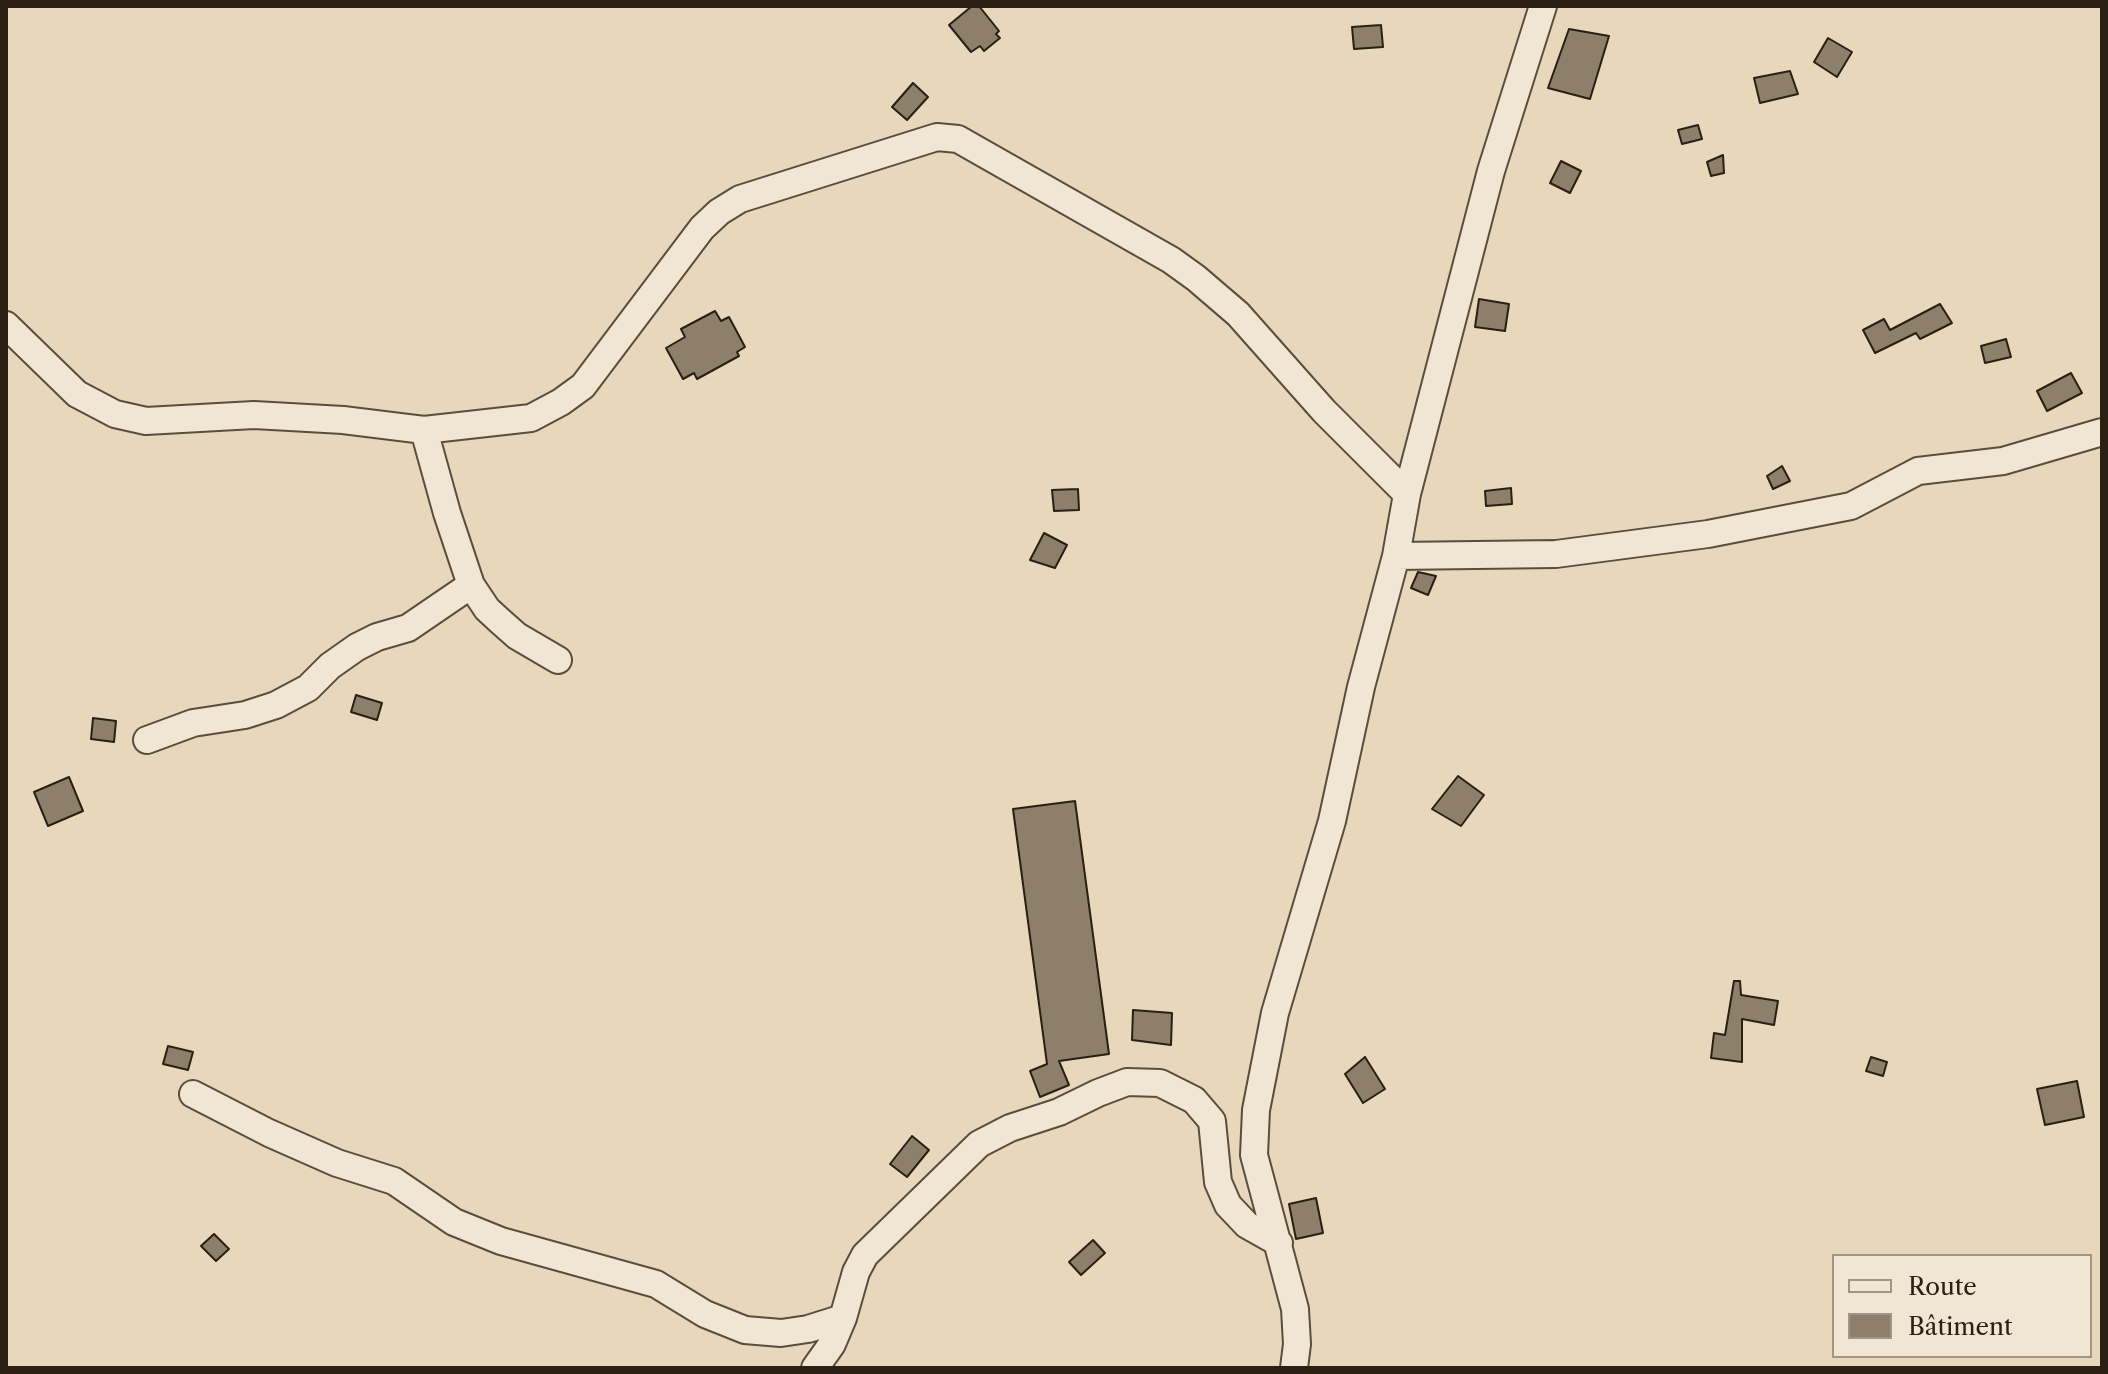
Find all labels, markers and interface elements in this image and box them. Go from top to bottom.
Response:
legend [1832,1254,2092,1358]
text: Route [1908,1272,1977,1301]
text: Bâtiment [1908,1312,2013,1341]

